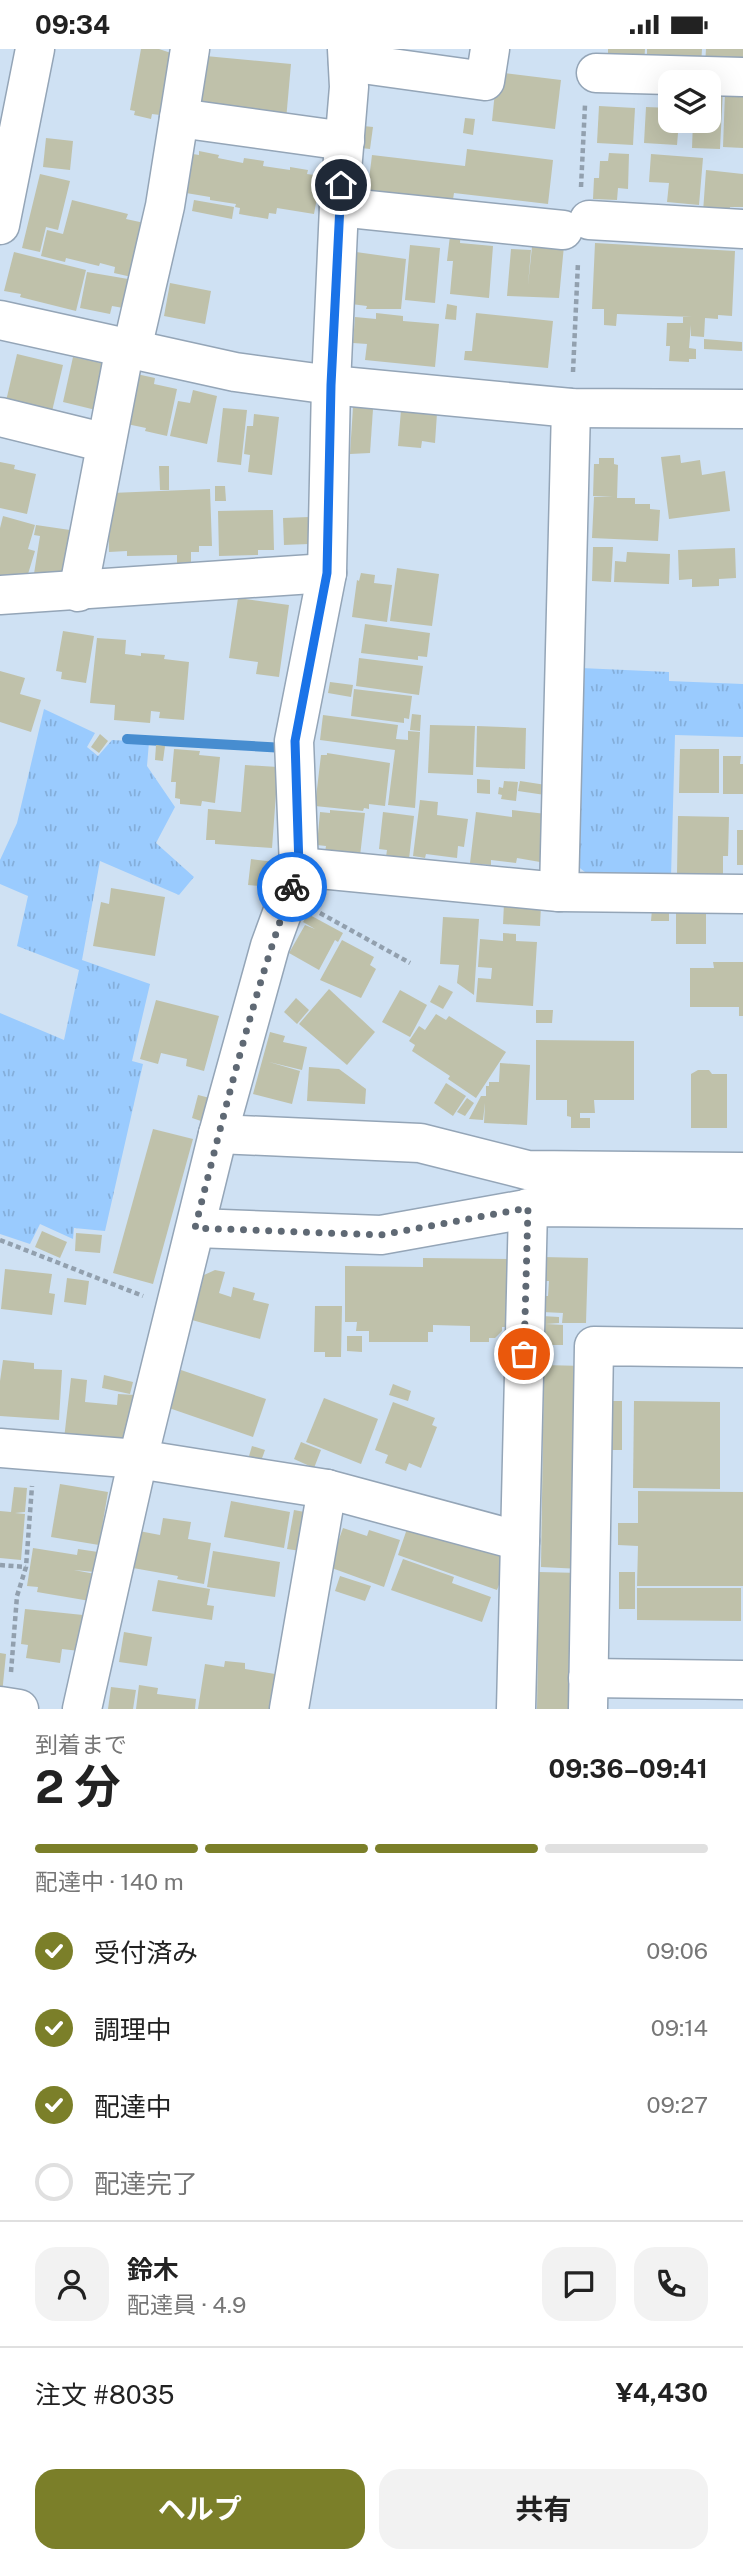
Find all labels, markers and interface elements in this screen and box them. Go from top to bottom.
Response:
text: 09:34 [35,9,110,40]
map controls [658,70,721,133]
button: layers [658,70,721,133]
pin [311,155,371,215]
icon: home [322,166,360,204]
courier [257,852,327,922]
icon: bike [273,868,311,906]
pin [494,1324,554,1384]
icon: bag [505,1335,543,1373]
text: 到着まで [35,1731,127,1758]
text: 09:36–09:41 [548,1753,708,1784]
text: 2 分 [35,1759,121,1813]
text: 配達中 · 140 m [35,1868,184,1895]
icon: check [35,1932,73,1970]
text: 受付済み [94,1937,198,1968]
text: 09:06 [646,1937,708,1964]
icon: check [35,2009,73,2047]
text: 調理中 [94,2014,172,2045]
text: 09:14 [651,2014,708,2041]
icon: check [35,2086,73,2124]
text: 配達中 [94,2091,172,2122]
text: 09:27 [647,2091,708,2118]
text: 配達完了 [94,2168,198,2199]
button: person [35,2247,109,2321]
button: chat [542,2247,616,2321]
button: phone [634,2247,708,2321]
text: 鈴木 [127,2254,179,2285]
text: 配達員 · 4.9 [127,2291,246,2318]
text: ¥4,430 [616,2377,708,2408]
text: 注文 #8035 [35,2379,174,2410]
button: ヘルプ [35,2469,365,2549]
button: 共有 [379,2469,708,2549]

